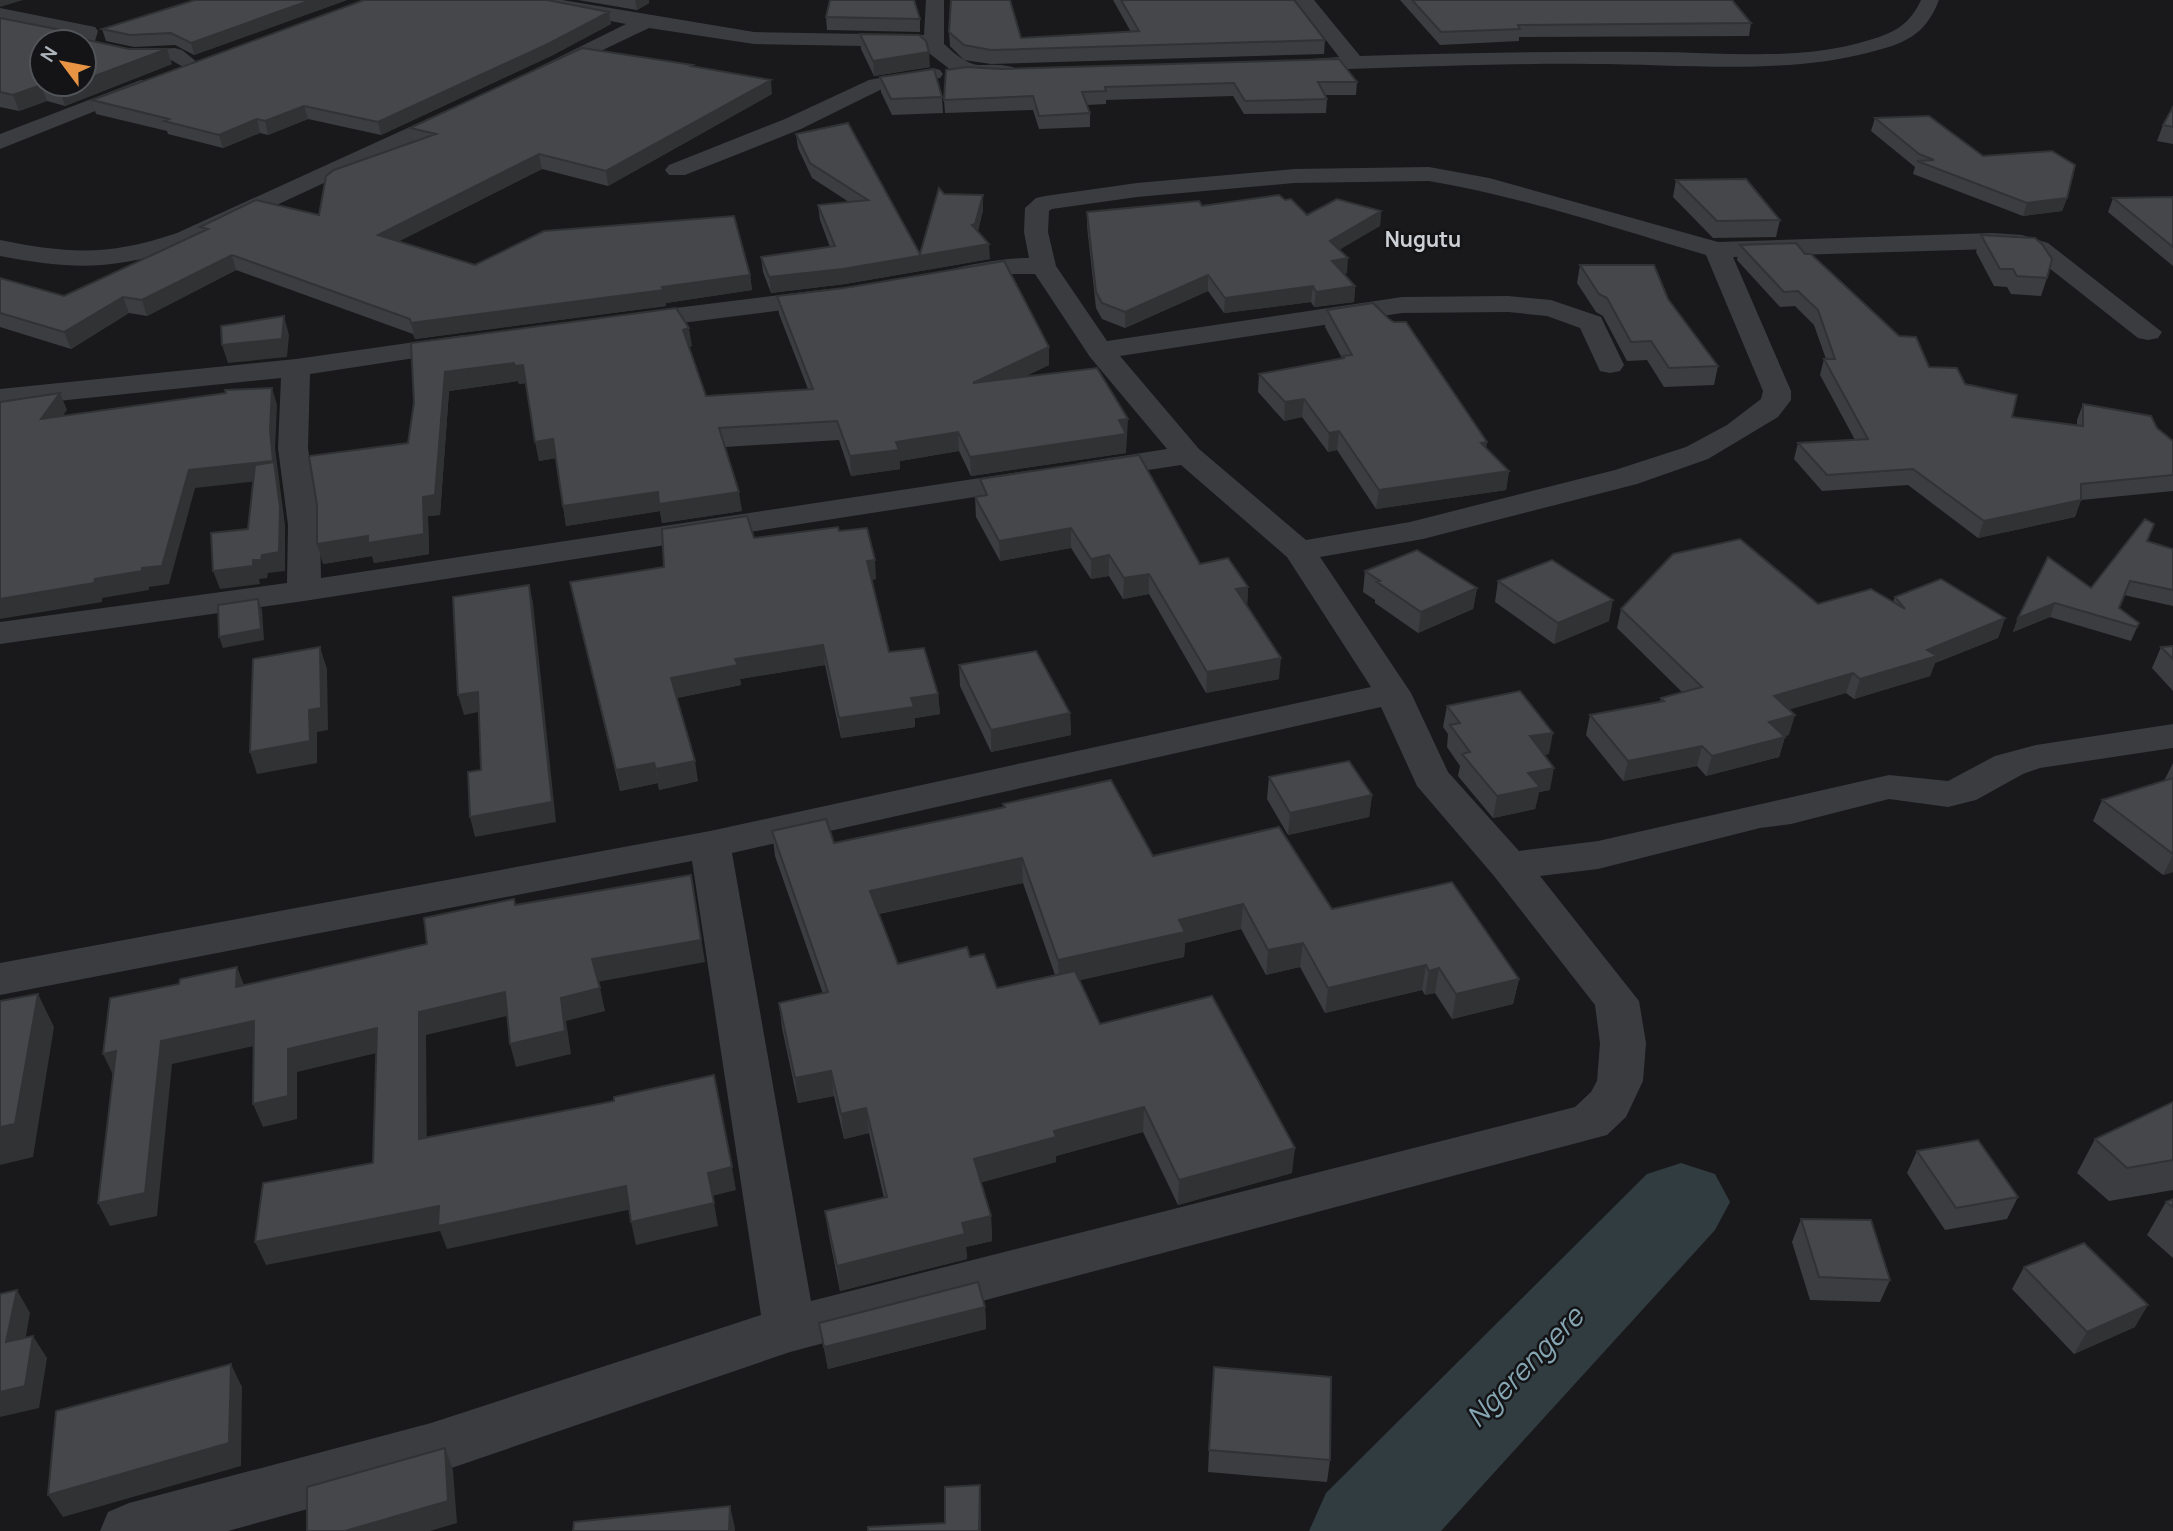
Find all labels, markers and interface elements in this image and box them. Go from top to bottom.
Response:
north arrow [28,28,98,98]
text: N [34,41,63,67]
district label: Nugutu [1385,225,1461,253]
water label: Ngerengere [1457,1296,1592,1434]

